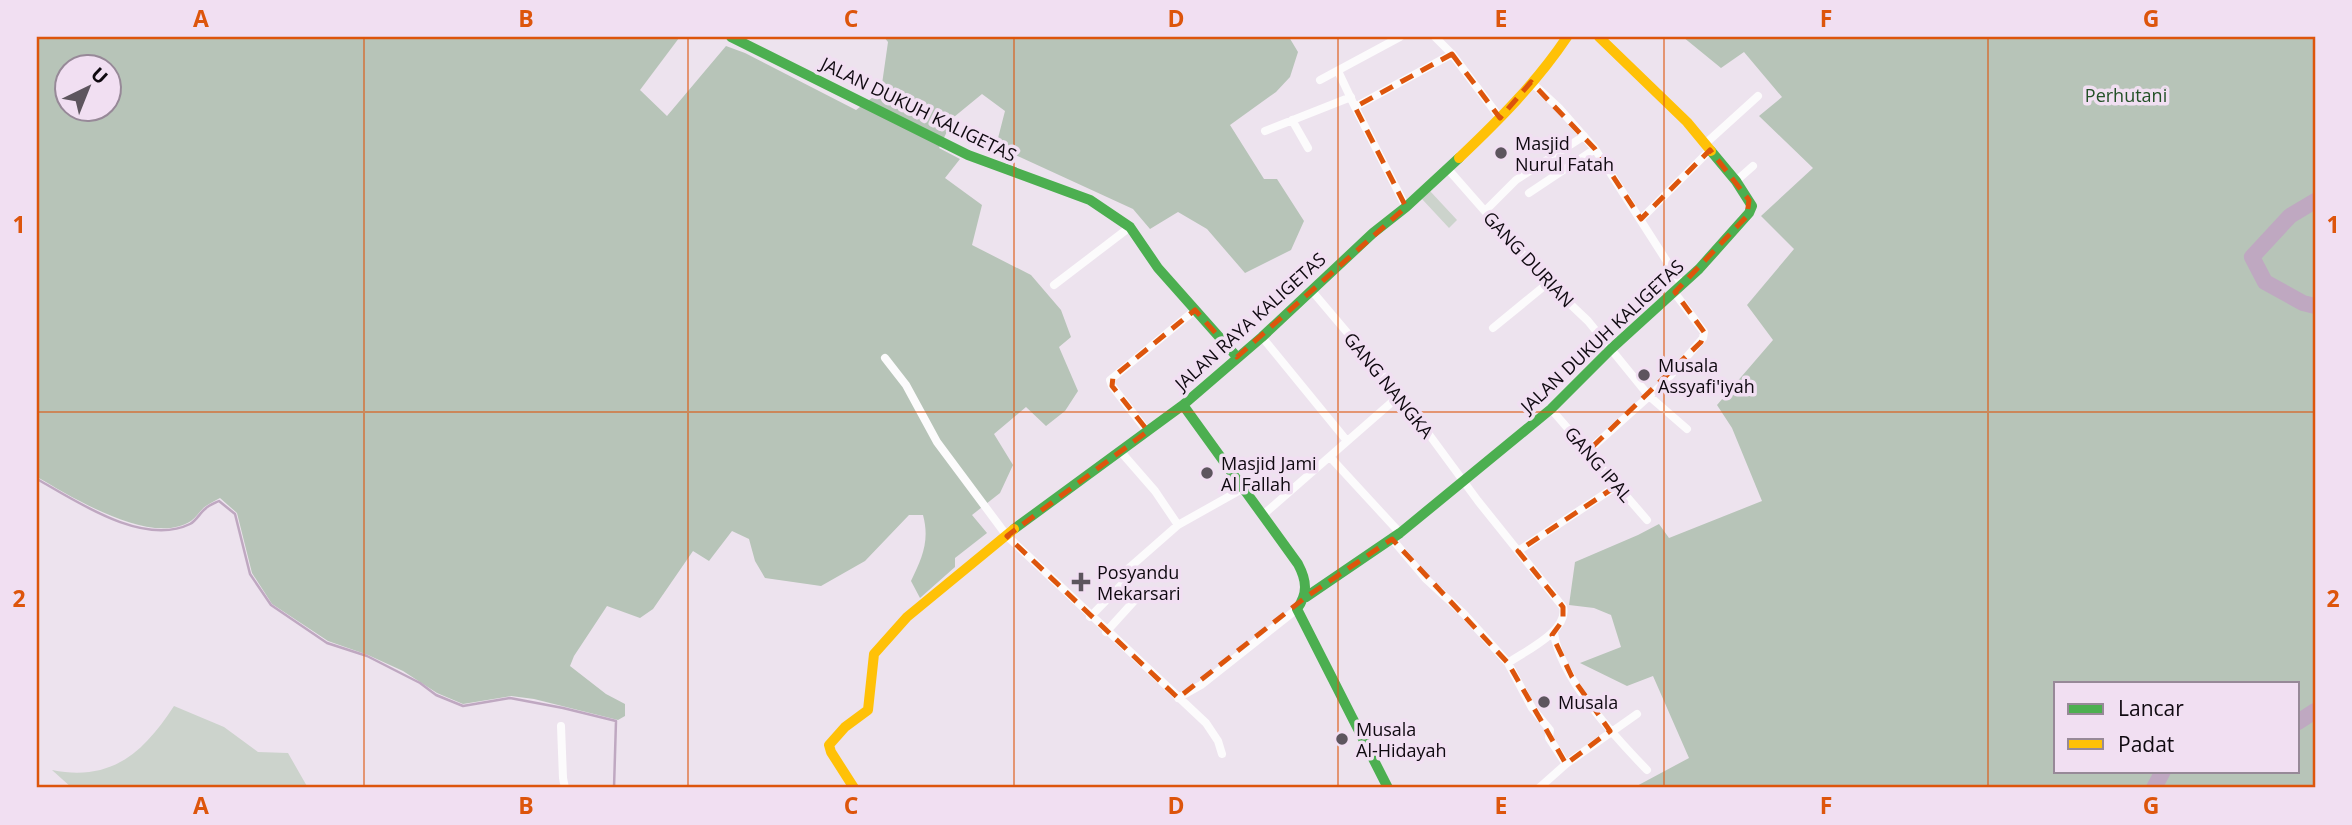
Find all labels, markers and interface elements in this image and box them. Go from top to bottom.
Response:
text: A [193,2,209,34]
text: B [518,2,534,34]
text: C [844,2,858,34]
text: D [1167,2,1185,34]
text: E [1495,2,1507,34]
text: F [1820,2,1832,34]
text: G [2143,2,2159,34]
street label: JALAN DUKUH KALIGETAS [816,50,1021,167]
north arrow [52,52,122,122]
text: U [85,61,114,90]
park label: Perhutani [2085,83,2167,107]
place label: Masjid Nurul Fatah [1515,131,1614,176]
marker: Masjid Nurul Fatah [1493,145,1509,161]
street label: GANG DURIAN [1478,206,1580,312]
text: 1 [12,208,26,240]
text: 1 [2326,208,2340,240]
street label: JALAN RAYA KALIGETAS [1168,247,1331,396]
street label: JALAN DUKUH KALIGETAS [1514,254,1689,419]
street label: GANG NANGKA [1339,327,1440,443]
place label: Musala Assyafi'iyah [1658,353,1755,398]
marker: Musala Assyafi'iyah [1636,367,1652,383]
street label: GANG IPAL [1560,421,1638,507]
place label: Masjid Jami Al Fallah [1221,451,1317,496]
marker: Masjid Jami Al Fallah [1199,465,1215,481]
place label: Posyandu Mekarsari [1097,560,1181,605]
marker: Posyandu Mekarsari [1071,572,1091,592]
text: 2 [12,582,26,614]
text: 2 [2326,582,2340,614]
legend [2054,682,2300,772]
place label: Musala [1558,690,1618,714]
marker: Musala [1536,694,1552,710]
text: Lancar [2118,694,2184,722]
place label: Musala Al-Hidayah [1356,717,1447,762]
text: Padat [2118,730,2174,758]
marker: Musala Al-Hidayah [1334,731,1350,747]
text: A [193,789,209,821]
text: B [518,789,534,821]
text: C [844,789,858,821]
text: D [1167,789,1185,821]
text: E [1495,789,1507,821]
text: F [1820,789,1832,821]
text: G [2143,789,2159,821]

